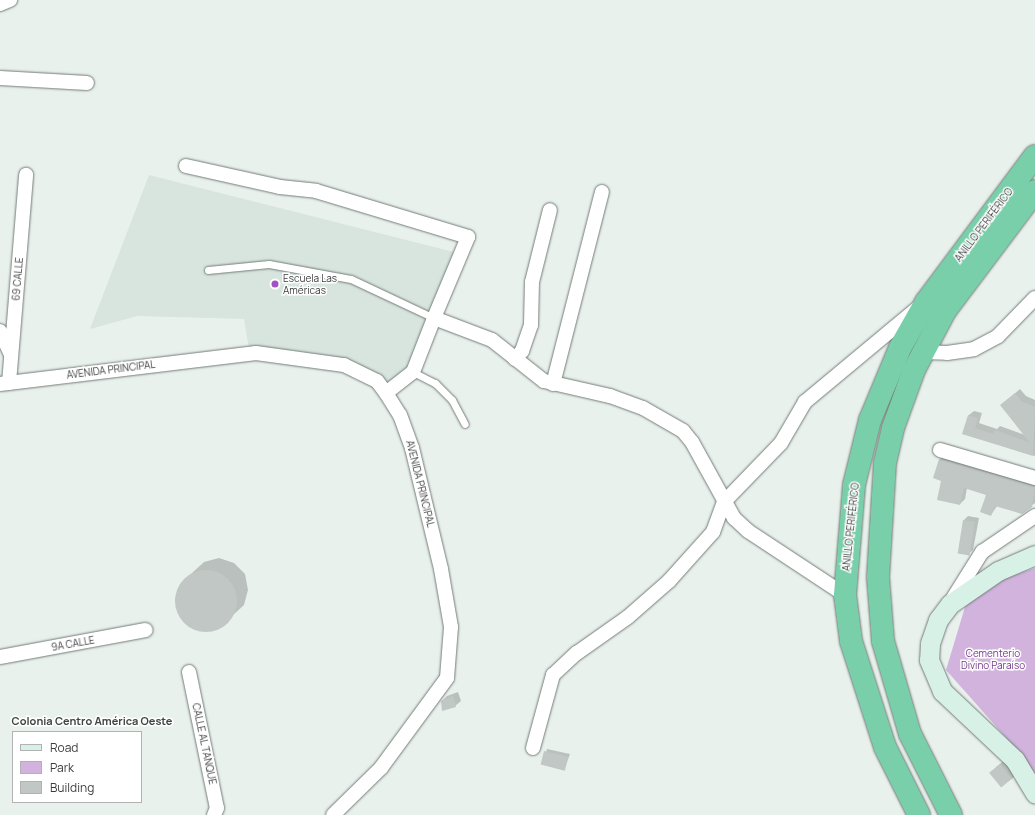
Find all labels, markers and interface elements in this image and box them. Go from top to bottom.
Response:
street label: ANILLO PERIFÉRICO [952,186,1016,264]
street label: 69 CALLE [10,257,26,301]
place label: Escuela Las Américas [283,272,337,296]
marker: Escuela Las Américas [270,279,280,289]
street label: AVENIDA PRINCIPAL [66,359,156,381]
street label: AVENIDA PRINCIPAL [403,439,437,529]
street label: ANILLO PERIFÉRICO [840,482,862,572]
street label: 9A CALLE [50,634,96,654]
park label: Cementerio Divino Paraíso [961,647,1025,670]
street label: CALLE AL TANQUE [189,702,219,786]
district label: Colonia Centro América Oeste [12,714,172,728]
legend [12,731,142,803]
text: Road [50,739,78,756]
text: Park [50,759,74,776]
text: Building [50,779,94,796]

